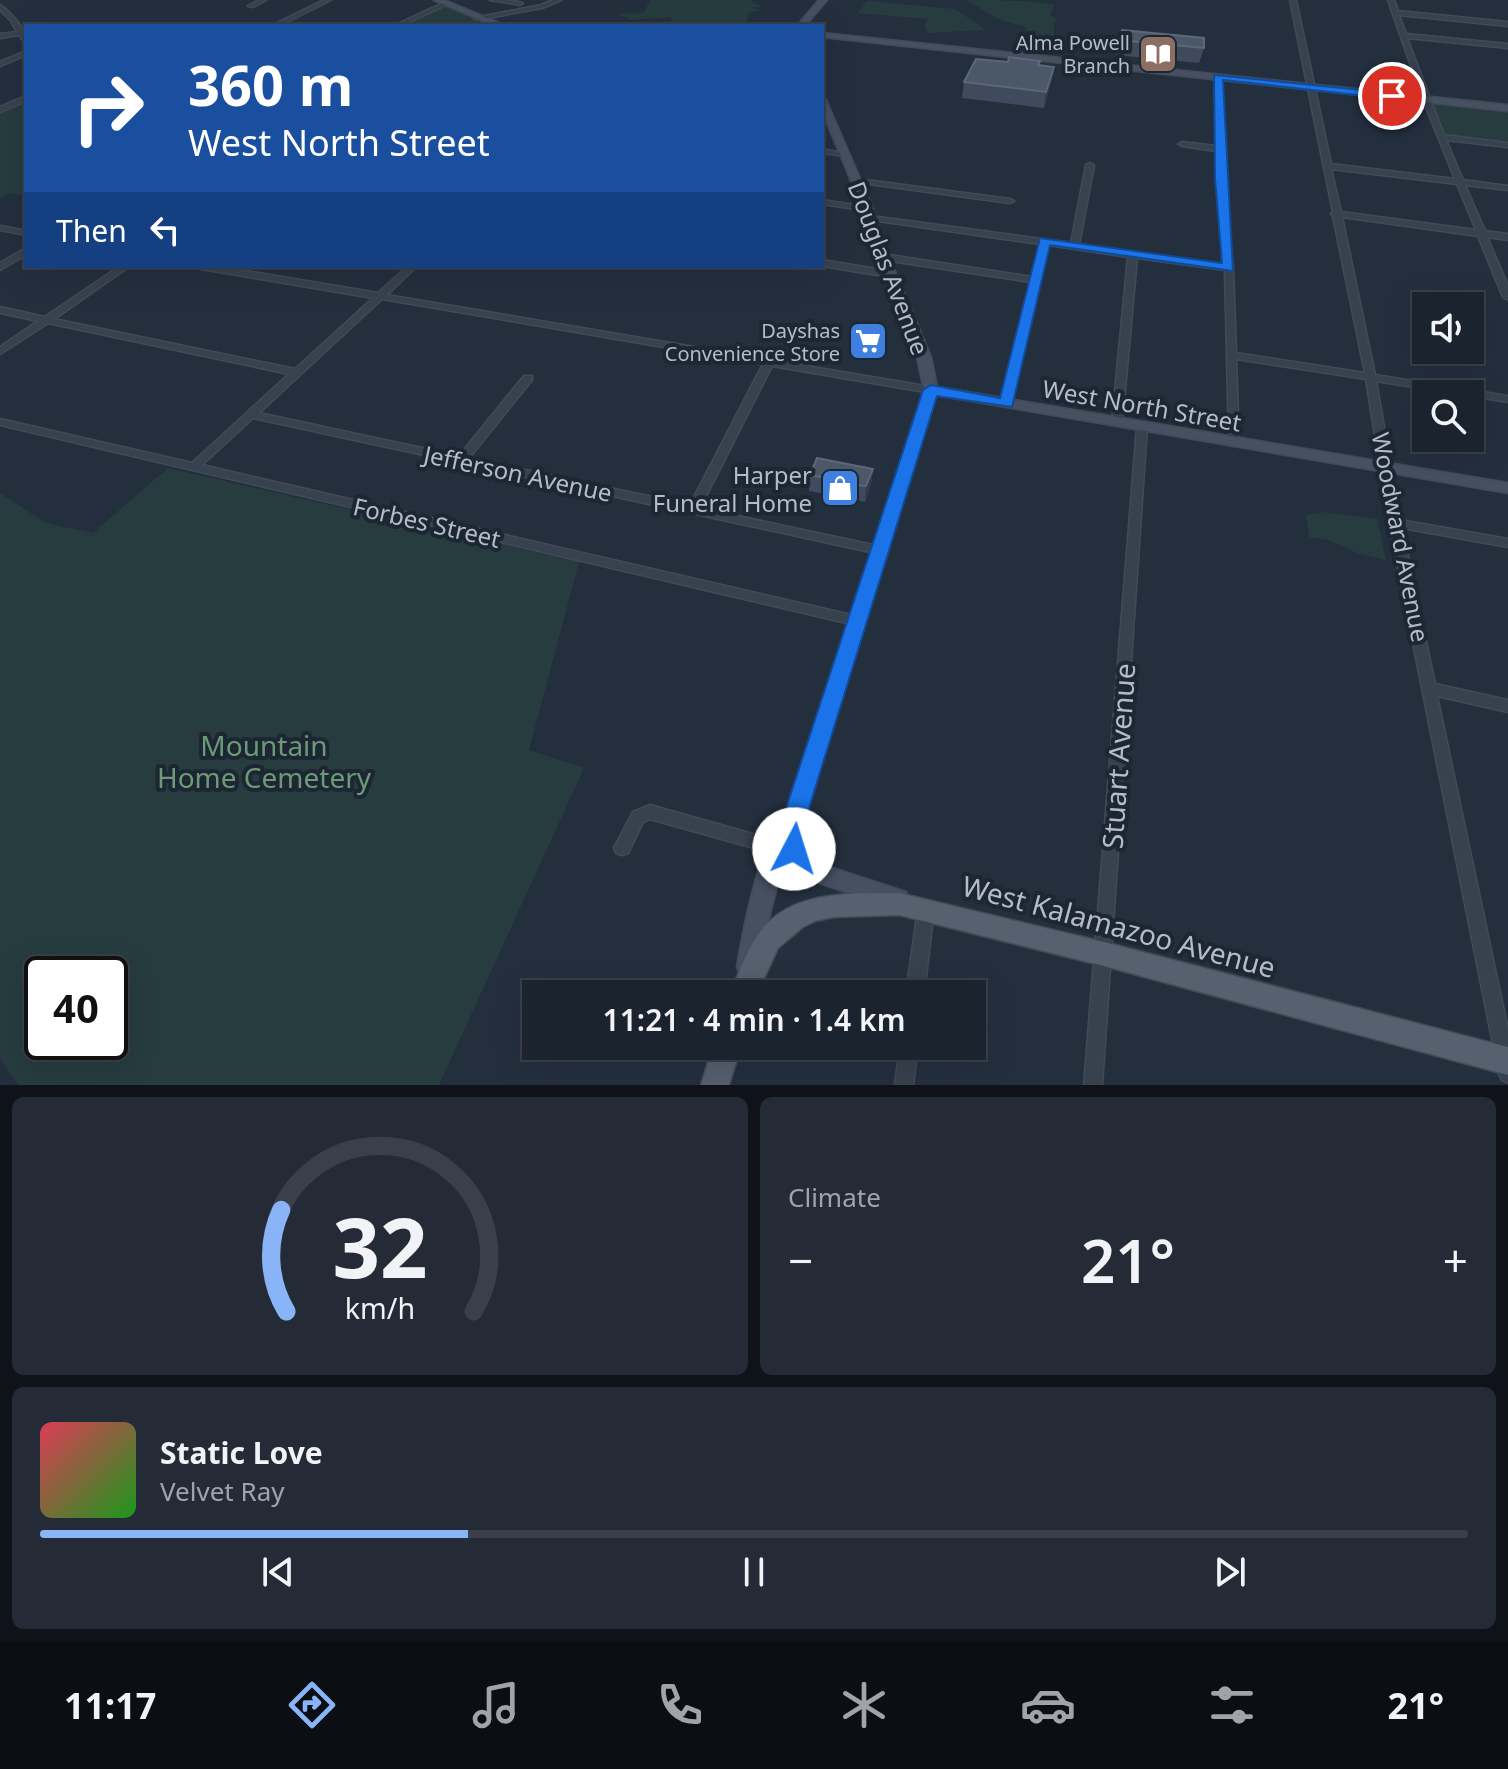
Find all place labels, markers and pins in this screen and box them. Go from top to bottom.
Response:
place label: Alma Powell Branch [1016,29,1130,79]
library icon: Alma Powell Branch [1137,33,1179,75]
pin [1358,62,1426,130]
place label: Dayshas Convenience Store [665,317,840,367]
supermarket icon: Dayshas Convenience Store [847,320,889,362]
place label: Harper Funeral Home [653,458,812,519]
shop icon: Harper Funeral Home [819,467,861,509]

